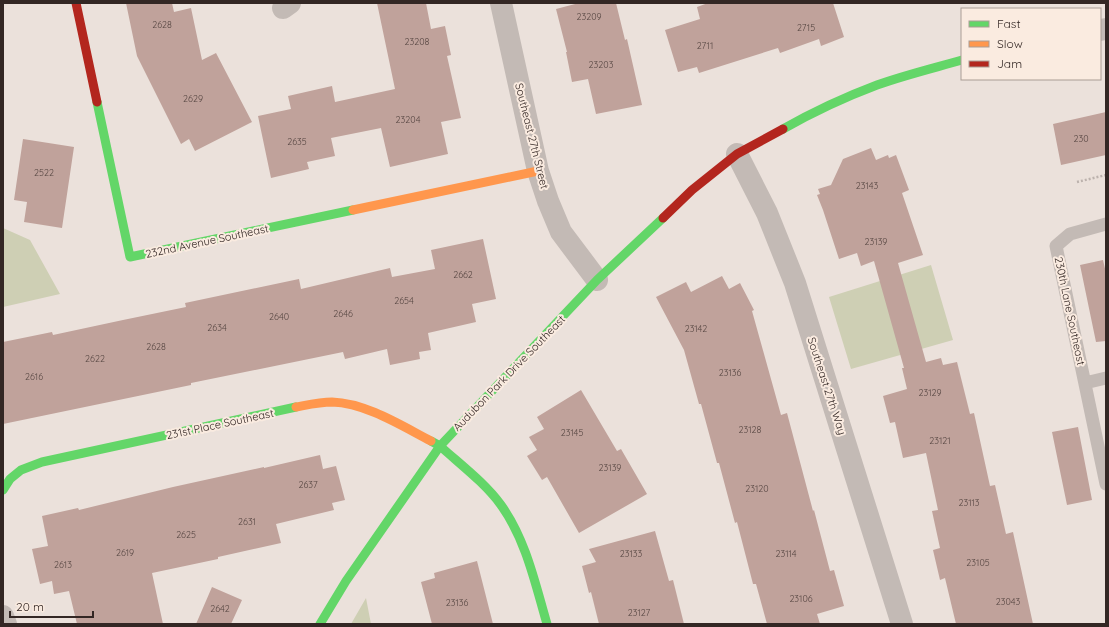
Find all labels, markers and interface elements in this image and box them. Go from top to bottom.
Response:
legend [961,8,1101,80]
house number: 23209 [576,11,602,22]
text: Fast [997,16,1021,31]
house number: 2628 [152,19,172,30]
house number: 2715 [797,22,815,33]
house number: 23208 [405,36,430,47]
text: Slow [997,36,1023,51]
house number: 2711 [697,40,713,51]
text: Jam [997,56,1022,71]
house number: 23203 [589,59,614,70]
street label: Southeast 27th Street [512,82,552,191]
house number: 2629 [183,93,203,104]
house number: 23204 [396,114,421,125]
house number: 230 [1073,133,1089,144]
house number: 2635 [287,136,307,147]
house number: 2522 [34,167,54,178]
house number: 23143 [856,180,878,191]
street label: 232nd Avenue Southeast [144,221,270,261]
house number: 23139 [865,236,887,247]
street label: 230th Lane Southeast [1052,256,1088,367]
house number: 2662 [453,269,473,280]
house number: 2654 [394,295,414,306]
house number: 2646 [333,308,353,319]
house number: 2640 [269,311,289,322]
street label: Audubon Park Drive Southeast [450,312,568,434]
house number: 2634 [207,322,227,333]
house number: 23142 [685,323,707,334]
street label: Southeast 27th Way [805,335,849,437]
house number: 2628 [146,341,166,352]
house number: 2622 [85,353,105,364]
house number: 23136 [719,367,741,378]
house number: 2616 [25,371,43,382]
house number: 23129 [918,387,942,398]
street label: 231st Place Southeast [165,406,275,442]
house number: 23128 [739,424,762,435]
house number: 23145 [561,427,583,438]
house number: 23121 [929,435,951,446]
house number: 23139 [599,462,621,473]
house number: 2637 [298,479,318,490]
house number: 23120 [745,483,769,494]
house number: 23113 [958,497,980,508]
house number: 2631 [238,516,256,527]
house number: 2625 [176,529,196,540]
house number: 2619 [116,547,134,558]
house number: 23133 [620,548,643,559]
house number: 23114 [776,548,797,559]
house number: 23105 [966,557,990,568]
house number: 2613 [54,559,72,570]
scale bar [10,593,93,619]
house number: 23106 [789,593,813,604]
house number: 23043 [996,596,1021,607]
house number: 23136 [446,597,468,608]
text: 20 m [16,599,44,614]
house number: 2642 [210,603,230,614]
house number: 23127 [628,607,651,618]

